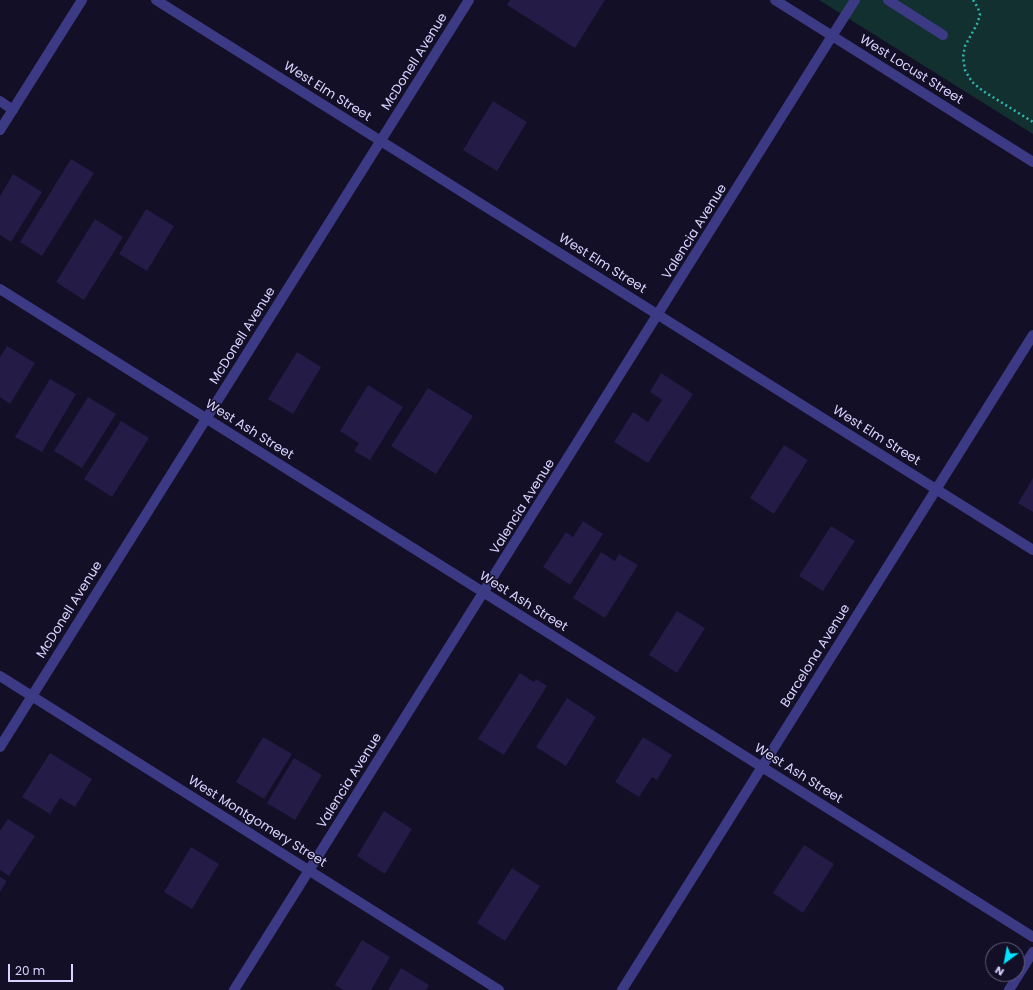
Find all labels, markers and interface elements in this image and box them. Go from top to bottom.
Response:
street label: McDonell Avenue [379,11,451,113]
street label: West Locust Street [856,32,966,108]
street label: West Elm Street [280,59,374,125]
street label: Valencia Avenue [659,182,731,282]
street label: West Elm Street [555,231,649,297]
street label: McDonell Avenue [207,285,279,387]
street label: West Ash Street [202,397,296,463]
street label: West Elm Street [829,403,923,469]
street label: Valencia Avenue [487,457,559,557]
street label: McDonell Avenue [34,559,106,661]
street label: West Ash Street [476,569,570,635]
street label: Barcelona Avenue [778,602,854,710]
street label: Valencia Avenue [314,731,386,831]
street label: West Ash Street [751,741,845,807]
street label: West Montgomery Street [185,773,329,871]
north arrow [985,942,1025,982]
scale bar [10,956,75,982]
text: 20 m [15,962,45,979]
text: N [991,962,1007,980]

